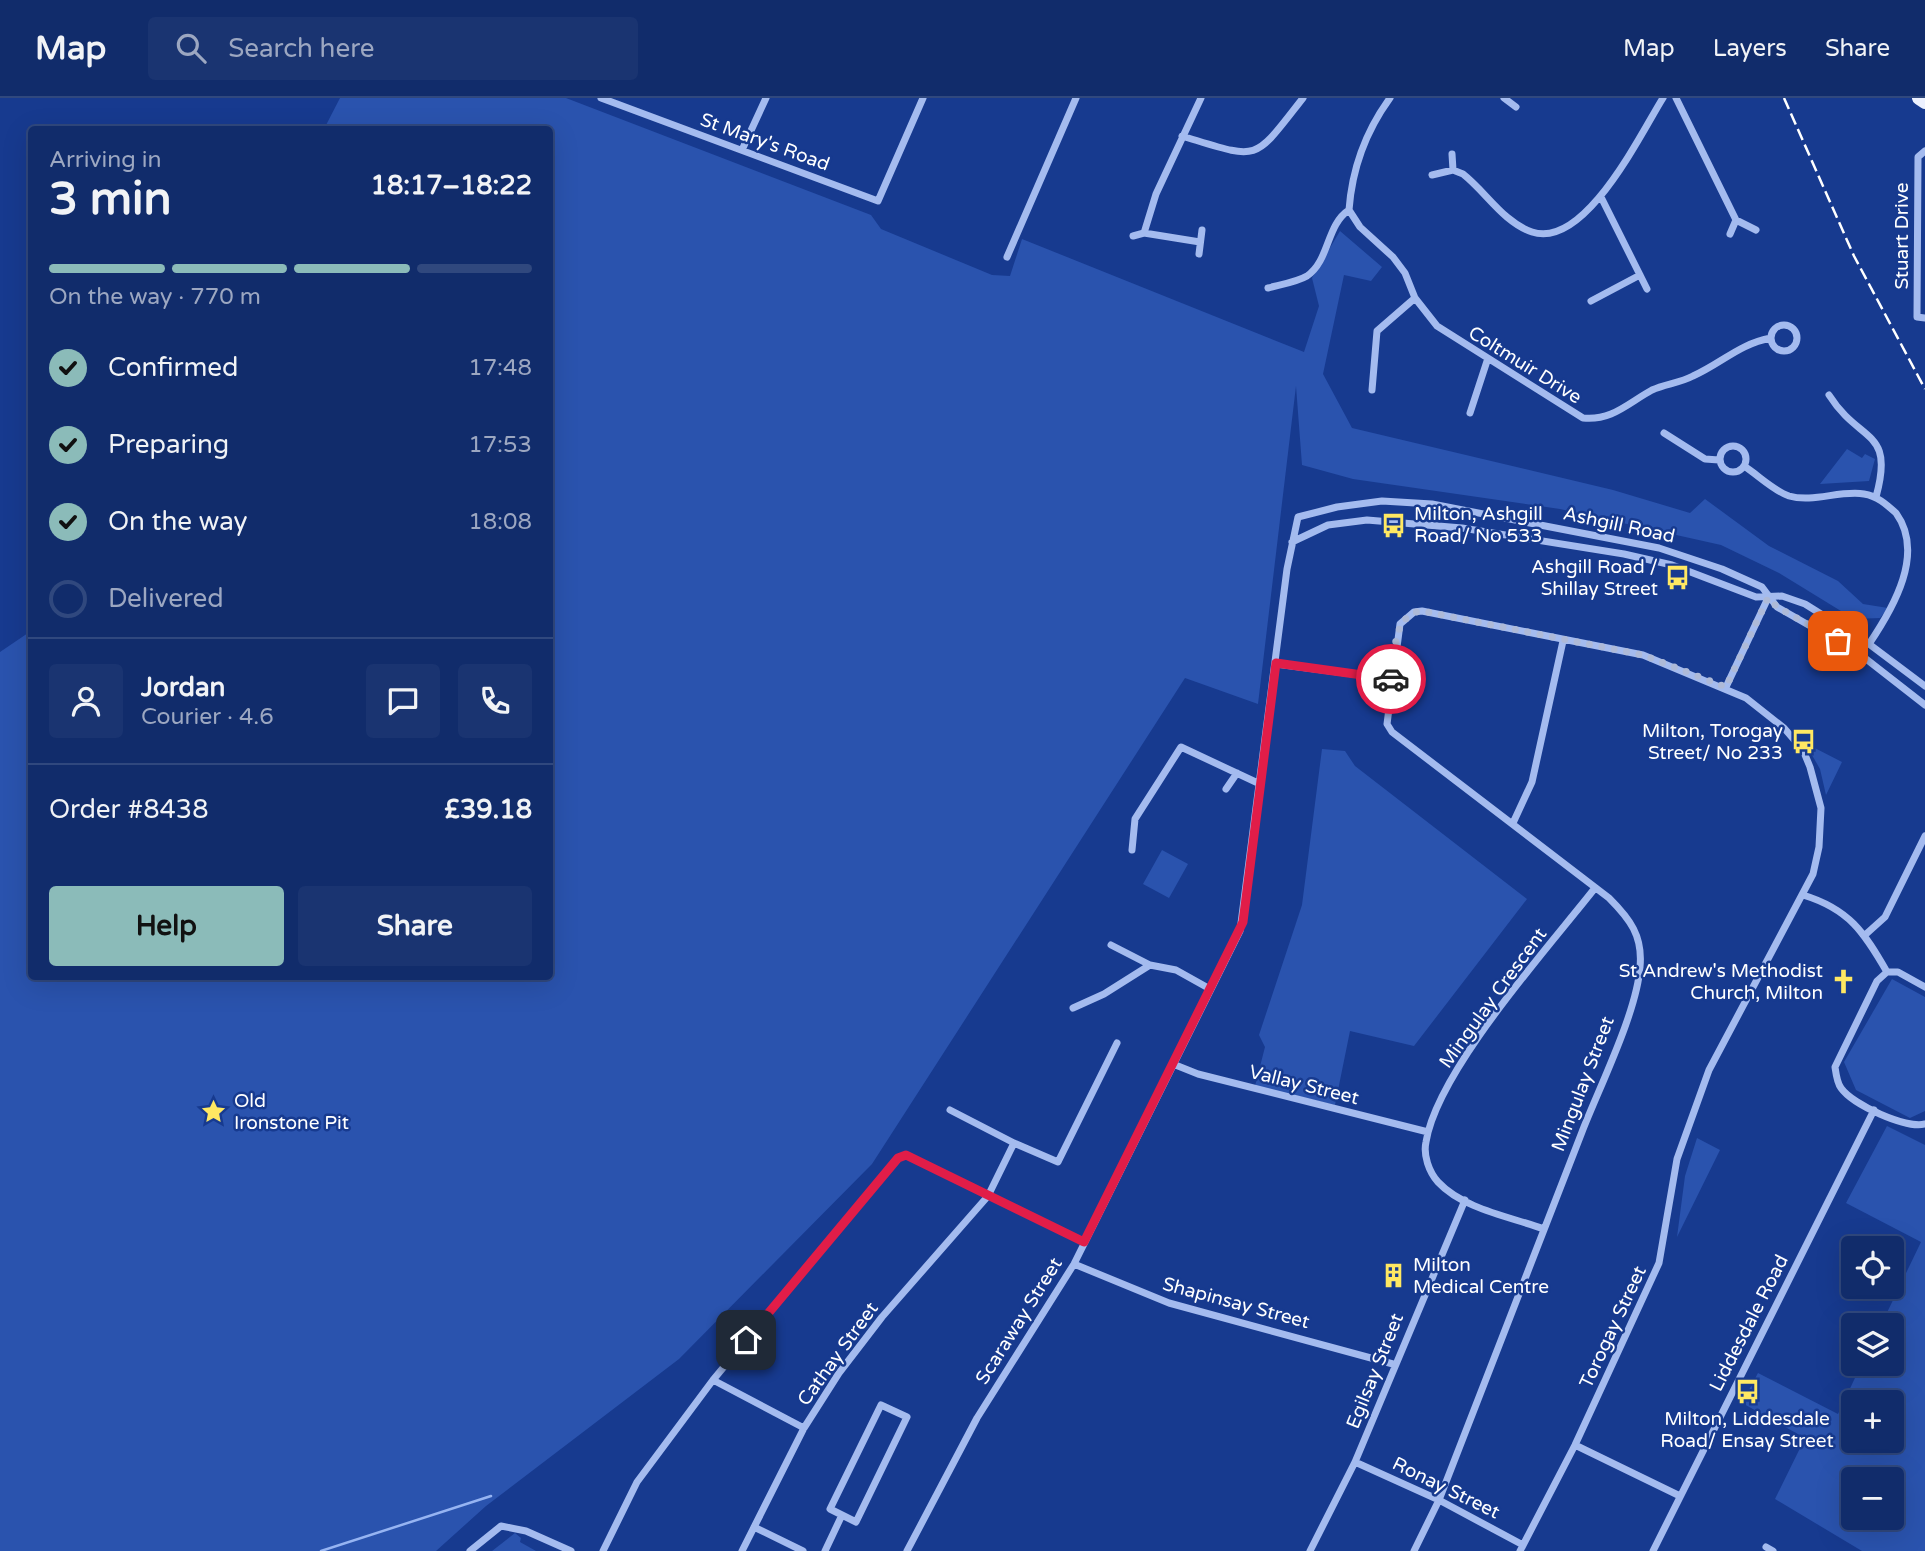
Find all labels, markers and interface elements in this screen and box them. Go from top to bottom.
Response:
search box [148,17,638,80]
text: Map [35,29,106,68]
icon: search [172,29,210,67]
text: Search here [228,33,374,64]
text: Map [1623,34,1675,63]
text: Layers [1713,34,1787,63]
text: Share [1825,34,1890,63]
street label: St Mary's Road [697,108,833,176]
text: Arriving in [49,146,162,174]
text: 18:17–18:22 [371,170,532,201]
text: 3 min [49,172,172,227]
street label: Stuart Drive [1891,182,1913,290]
text: On the way · 770 m [49,283,261,311]
street label: Coltmuir Drive [1464,321,1586,409]
icon: check [49,349,87,387]
text: Confirmed [108,352,238,383]
text: 17:48 [468,354,532,382]
icon: check [49,426,87,464]
text: Preparing [108,429,229,460]
text: 17:53 [468,431,532,459]
street label: Ashgill Road [1561,502,1677,548]
icon: check [49,503,87,541]
place label: Milton, Ashgill Road/ No 533 [1414,503,1543,547]
text: On the way [108,506,248,537]
text: 18:08 [468,508,532,536]
bus stop icon: Milton, Ashgill Road/ No 533 [1380,511,1408,539]
place label: Ashgill Road / Shillay Street [1531,556,1658,600]
bus stop icon: Ashgill Road / Shillay Street [1664,564,1692,592]
text: Delivered [108,583,224,614]
pin [1808,611,1868,671]
icon: bag [1819,622,1857,660]
courier [1356,644,1426,714]
icon: car [1372,660,1410,698]
button: person [49,664,123,738]
button: chat [366,664,440,738]
button: phone [458,664,532,738]
text: Jordan [141,672,225,703]
text: Courier · 4.6 [141,703,274,731]
place label: Milton, Torogay Street/ No 233 [1642,720,1783,764]
bus stop icon: Milton, Torogay Street/ No 233 [1789,728,1817,756]
text: Order #8438 [49,794,209,825]
text: £39.18 [444,794,532,825]
button: Help [49,886,284,966]
button: Share [298,886,532,966]
street label: Mingulay Crescent [1435,924,1551,1072]
place label: St Andrew's Methodist Church, Milton [1619,960,1823,1004]
church icon: St Andrew's Methodist Church, Milton [1829,968,1857,996]
street label: Mingulay Street [1547,1013,1619,1155]
street label: Vallay Street [1247,1061,1361,1109]
place label: Old Ironstone Pit [234,1090,349,1134]
place icon: Old Ironstone Pit [200,1098,228,1126]
map controls [1841,1236,1904,1530]
button: locate [1841,1236,1904,1299]
street label: Liddesdale Road [1705,1251,1793,1395]
street label: Scaraway Street [971,1254,1067,1388]
place label: Milton Medical Centre [1413,1254,1549,1298]
building icon: Milton Medical Centre [1379,1262,1407,1290]
street label: Torogay Street [1575,1262,1651,1392]
street label: Shapinsay Street [1160,1273,1312,1333]
street label: Cathay Street [793,1298,883,1410]
pin [716,1310,776,1370]
street label: Egilsay Street [1342,1310,1408,1432]
button: layers [1841,1313,1904,1376]
icon: home [727,1321,765,1359]
bus stop icon: Milton, Liddesdale Road/ Ensay Street [1733,1377,1761,1405]
button: + [1841,1390,1904,1453]
place label: Milton, Liddesdale Road/ Ensay Street [1660,1408,1834,1452]
street label: Ronay Street [1389,1453,1503,1523]
button: − [1841,1467,1904,1530]

